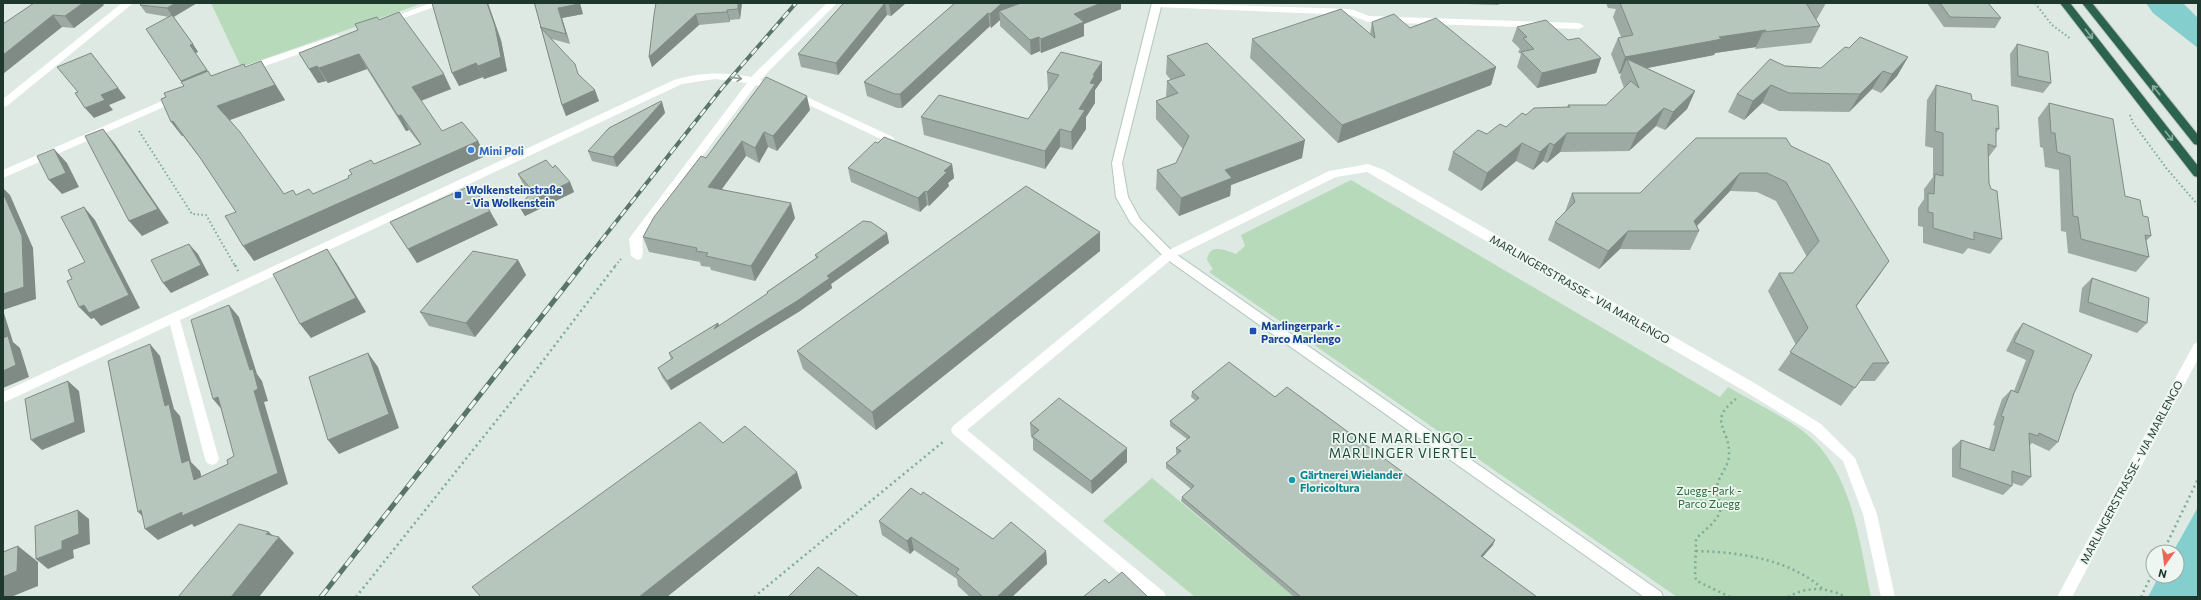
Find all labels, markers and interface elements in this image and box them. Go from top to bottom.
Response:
one-way arrow [2084,28,2093,39]
one-way arrow [729,74,742,82]
one-way arrow [2152,84,2161,95]
one-way arrow [2164,131,2173,142]
place label: Mini Poli [479,144,524,157]
marker: Mini Poli [466,145,476,155]
place label: Wolkensteinstraße - Via Wolkenstein [466,183,562,209]
marker: Wolkensteinstraße - Via Wolkenstein [453,190,463,200]
street label: MARLINGERSTRASSE - VIA MARLENGO [1488,232,1672,346]
place label: Marlingerpark - Parco Marlengo [1261,319,1341,345]
marker: Marlingerpark - Parco Marlengo [1248,326,1258,336]
street label: MARLINGERSTRASSE - VIA MARLENGO [2077,378,2185,566]
district label: RIONE MARLENGO - MARLINGER VIERTEL [1329,430,1477,461]
place label: Gärtnerei Wielander Floricoltura [1300,468,1403,494]
marker: Gärtnerei Wielander Floricoltura [1287,475,1297,485]
park label: Zuegg-Park - Parco Zuegg [1676,484,1742,510]
north arrow [2145,544,2185,584]
text: N [2157,567,2168,581]

